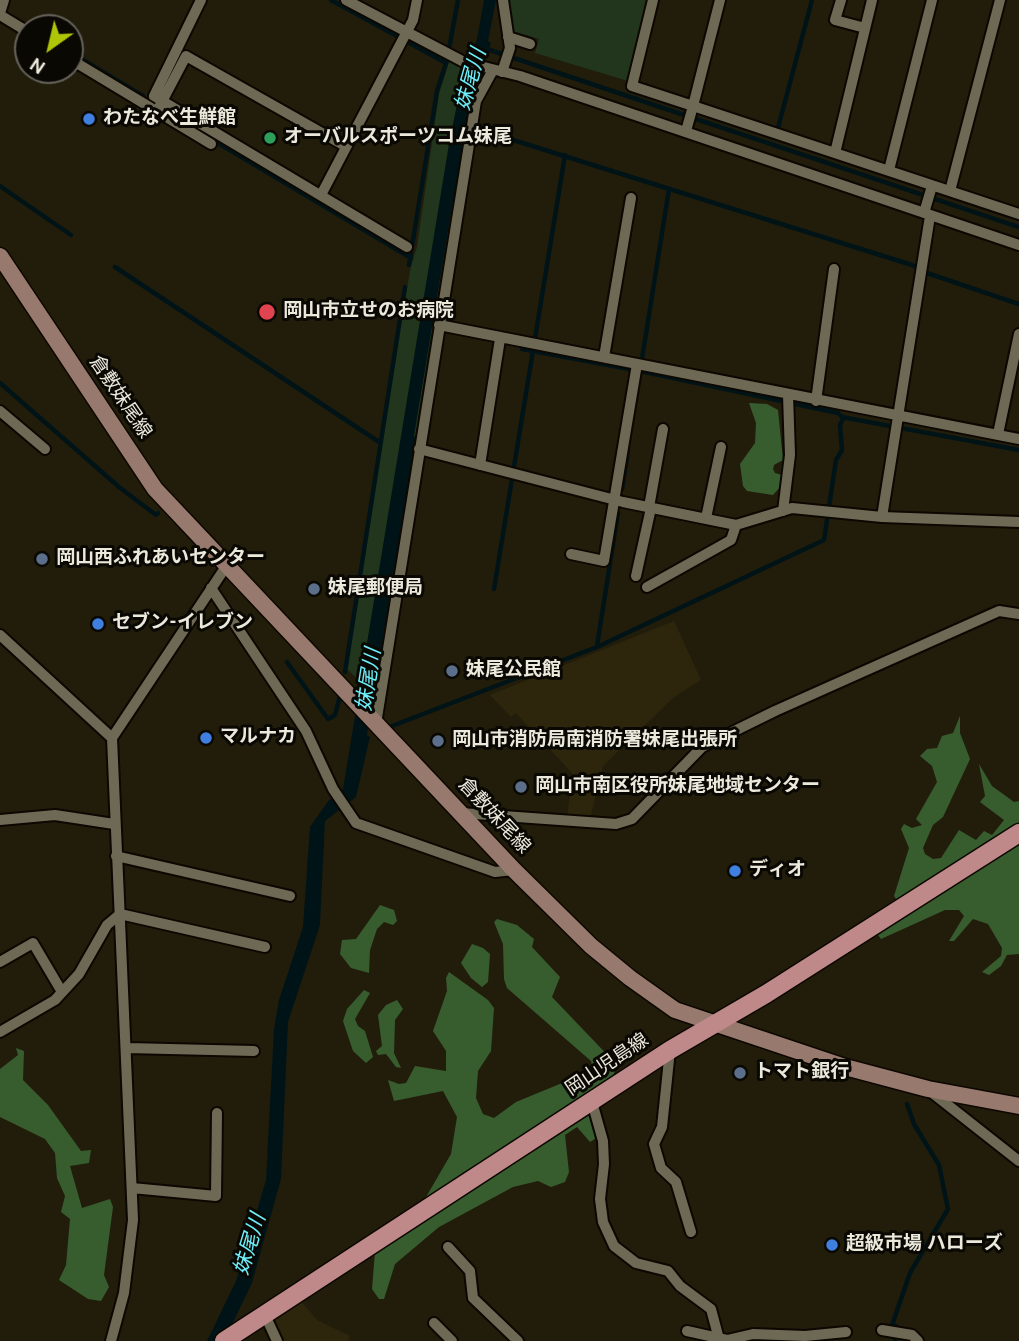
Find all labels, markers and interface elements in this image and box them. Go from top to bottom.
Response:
north arrow [14,14,84,84]
water label: 妹尾川 [452,46,494,114]
text: N [26,51,51,79]
place label: わたなべ生鮮館 [103,108,236,130]
marker: わたなべ生鮮館 [81,111,97,127]
place label: オーバルスポーツコム妹尾 [284,127,512,149]
marker: オーバルスポーツコム妹尾 [262,130,278,146]
place label: 岡山市立せのお病院 [283,301,454,323]
marker: 岡山市立せのお病院 [257,302,277,322]
street label: 倉敷妹尾線 [83,352,155,444]
place label: 岡山西ふれあいセンター [56,548,265,570]
marker: 岡山西ふれあいセンター [34,551,50,567]
place label: 妹尾郵便局 [328,578,423,600]
marker: 妹尾郵便局 [306,581,322,597]
place label: セブン-イレブン [112,613,253,635]
marker: セブン-イレブン [90,616,106,632]
water label: 妹尾川 [354,647,388,713]
place label: 妹尾公民館 [466,660,561,682]
marker: 妹尾公民館 [444,663,460,679]
place label: マルナカ [220,727,296,749]
marker: マルナカ [198,730,214,746]
place label: 岡山市消防局南消防署妹尾出張所 [452,730,737,752]
marker: 岡山市消防局南消防署妹尾出張所 [430,733,446,749]
street label: 倉敷妹尾線 [452,774,534,860]
place label: 岡山市南区役所妹尾地域センター [535,776,820,798]
marker: 岡山市南区役所妹尾地域センター [513,779,529,795]
place label: ディオ [749,860,806,882]
marker: ディオ [727,863,743,879]
street label: 岡山児島線 [562,1030,654,1102]
place label: トマト銀行 [754,1062,849,1084]
marker: トマト銀行 [732,1065,748,1081]
water label: 妹尾川 [231,1211,273,1279]
place label: 超級市場 ハローズ [846,1234,1003,1256]
marker: 超級市場 ハローズ [824,1237,840,1253]

